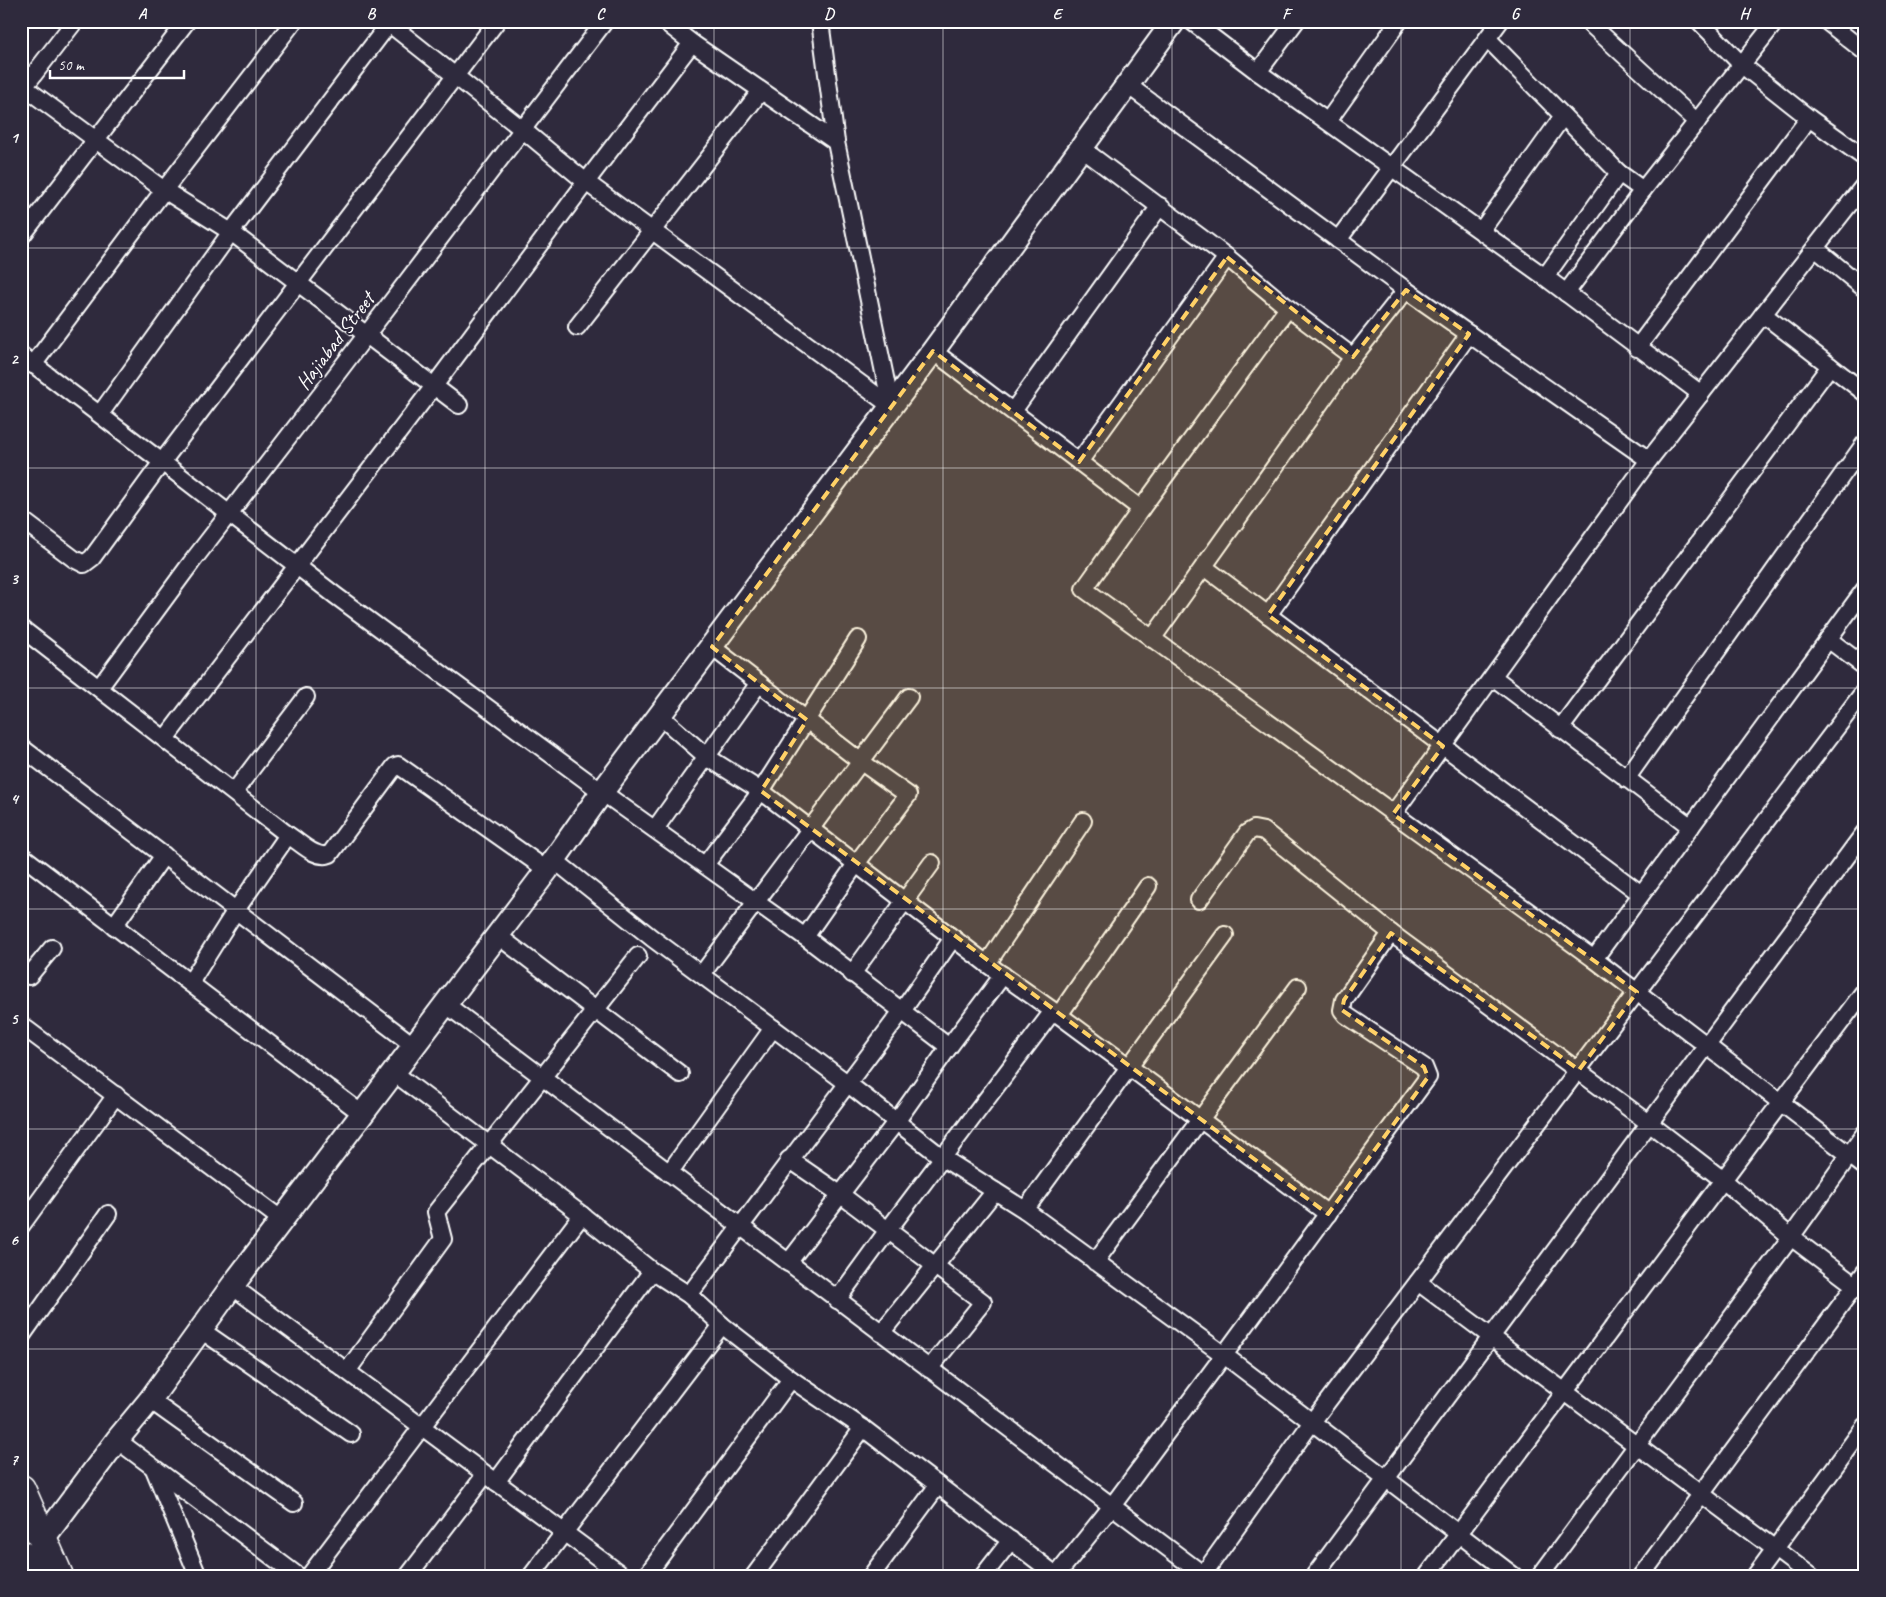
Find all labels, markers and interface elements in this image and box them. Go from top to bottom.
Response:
text: A [138,4,148,24]
text: B [367,4,377,24]
text: C [596,4,606,24]
text: D [824,4,835,24]
text: E [1053,4,1064,24]
text: F [1282,4,1293,24]
text: G [1511,4,1521,24]
text: H [1739,4,1751,24]
scale bar [50,48,184,80]
text: 50 m [58,56,85,75]
text: 1 [10,128,19,148]
street label: Hajiabad Street [290,285,382,395]
text: 2 [10,349,19,369]
text: 3 [10,569,19,589]
text: 4 [10,789,19,809]
text: 5 [11,1009,20,1029]
text: 6 [10,1230,19,1250]
text: 7 [10,1450,19,1470]

